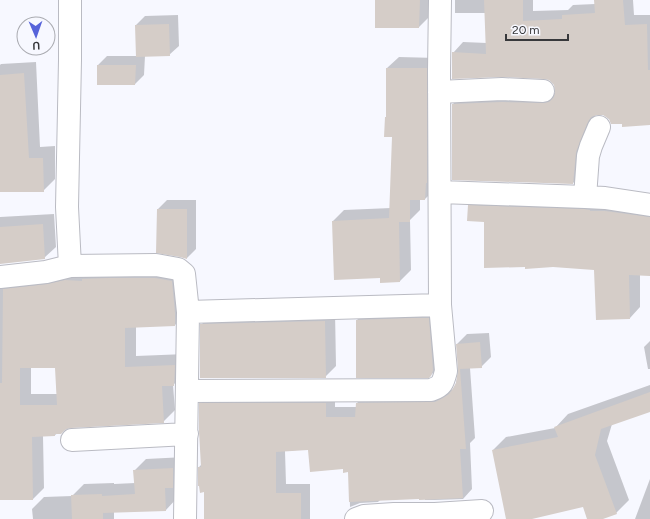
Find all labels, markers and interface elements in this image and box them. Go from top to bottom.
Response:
north arrow [16,16,56,56]
scale bar [506,16,568,42]
text: 20 m [512,23,540,37]
text: U [32,39,40,52]

